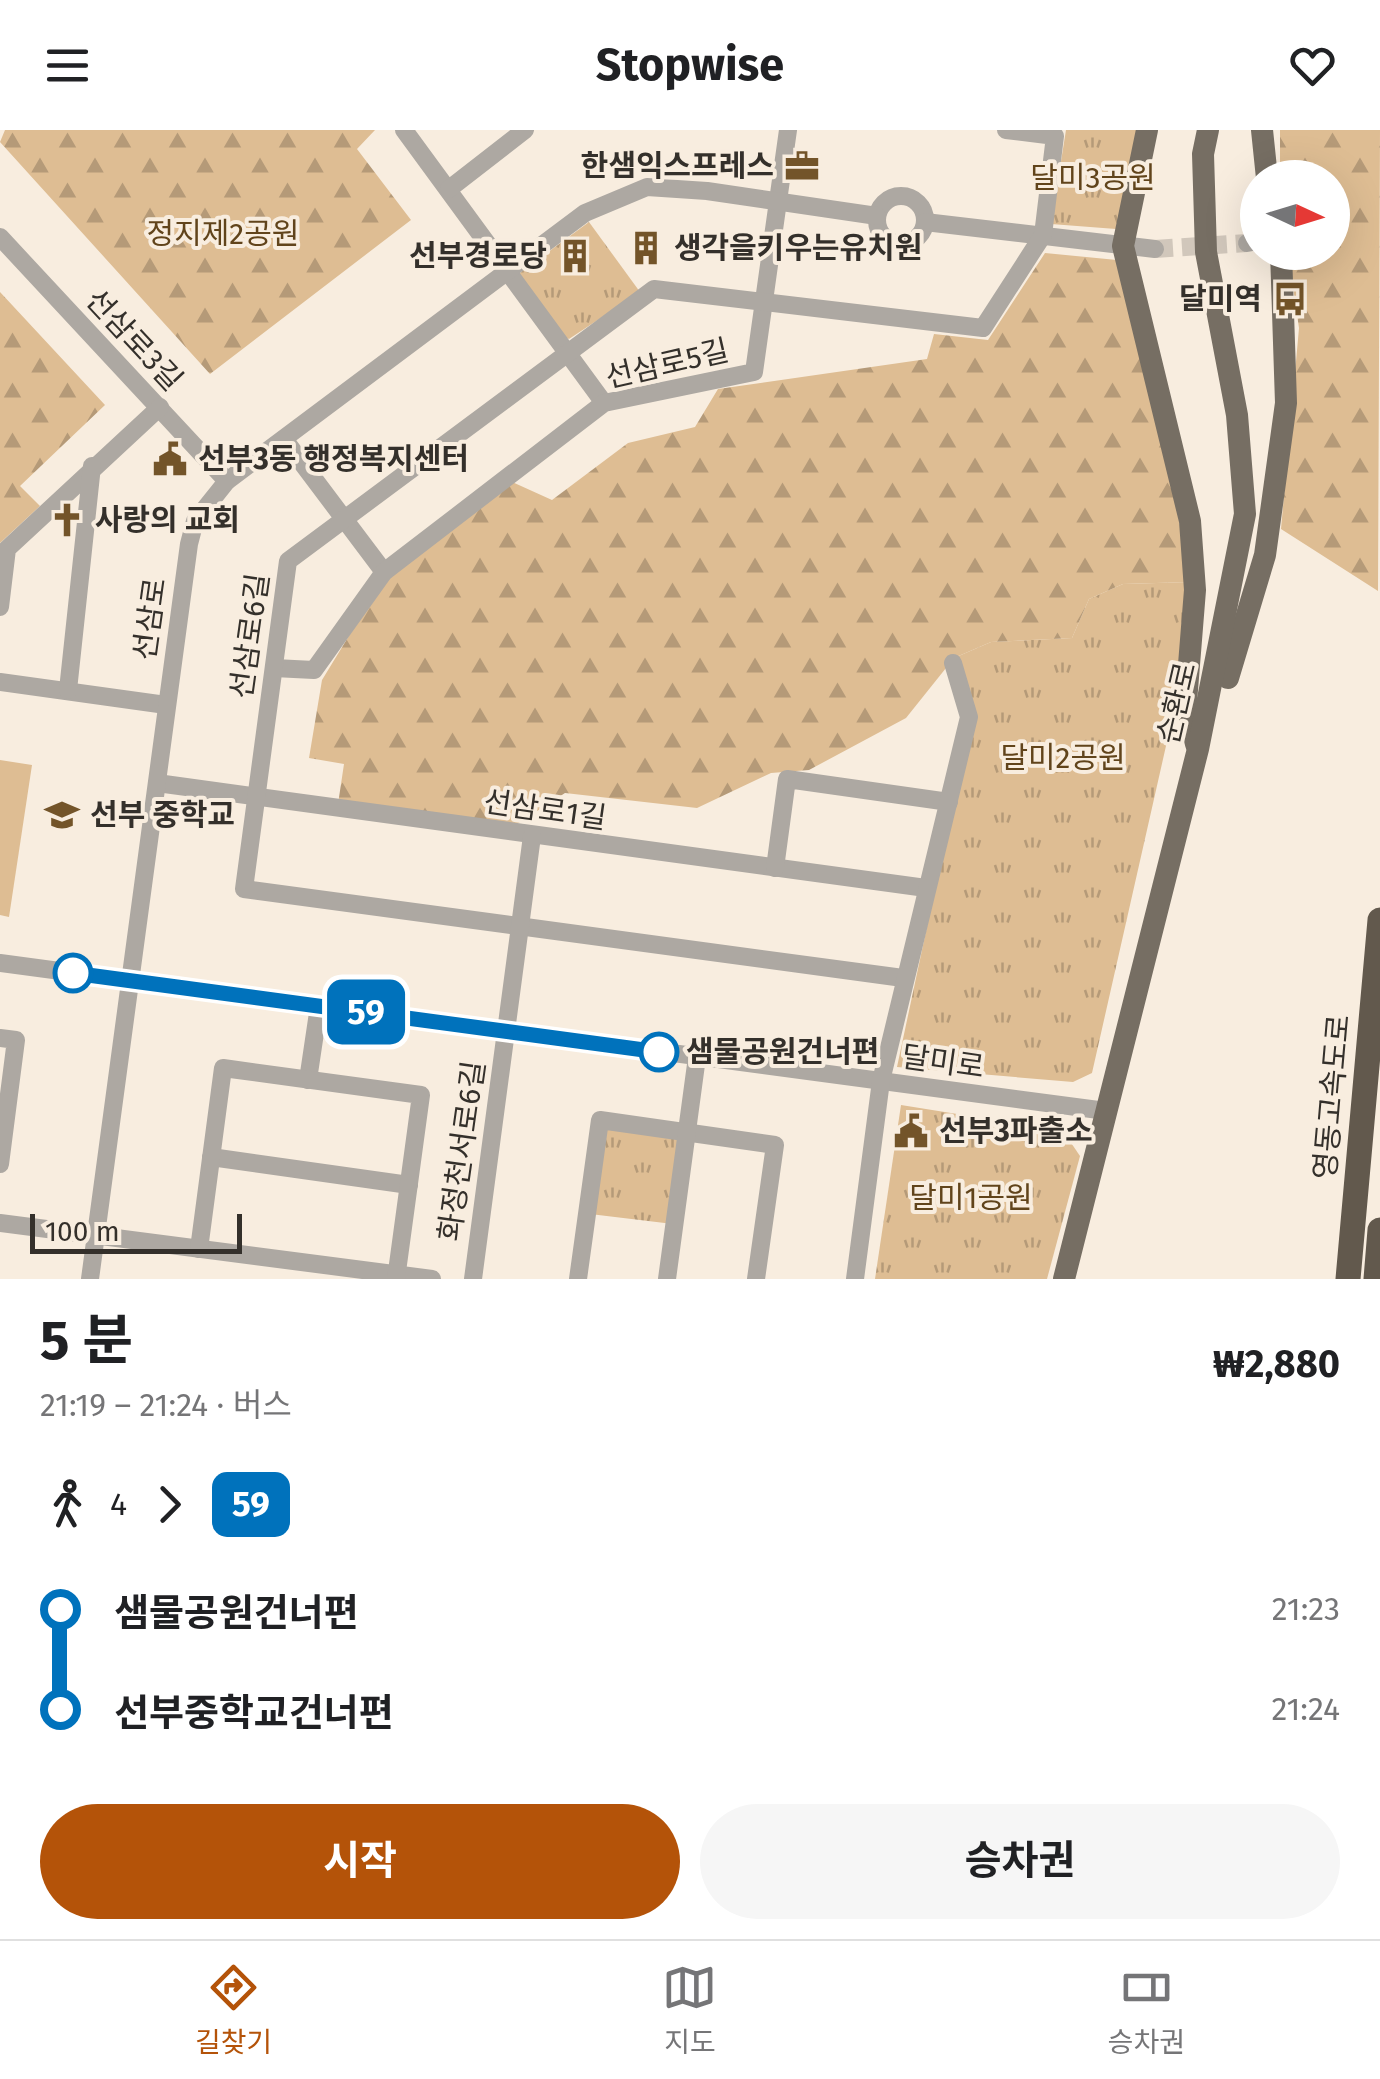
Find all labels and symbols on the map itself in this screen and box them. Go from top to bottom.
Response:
office icon: 한샘익스프레스 [783,147,821,185]
place label: 한샘익스프레스 [581,148,774,184]
park label: 달미3공원 [1030,160,1156,196]
north arrow [1240,160,1350,270]
park label: 정지제2공원 [147,216,299,252]
building icon: 생각을키우는유치원 [627,229,665,267]
place label: 생각을키우는유치원 [674,230,922,266]
building icon: 선부경로당 [556,237,594,275]
place label: 선부경로당 [409,238,547,274]
bus stop icon: 달미역 [1271,280,1309,318]
place label: 달미역 [1179,281,1262,317]
street label: 선삼로3길 [78,282,190,398]
street label: 선삼로5길 [602,332,732,396]
public building icon: 선부3동 행정복지센터 [151,440,189,478]
place label: 선부3동 행정복지센터 [198,441,469,477]
church icon: 사랑의 교회 [48,501,86,539]
place label: 사랑의 교회 [95,502,240,538]
street label: 선삼로6길 [223,571,277,701]
street label: 선삼로 [126,575,174,663]
street label: 순환로 [1150,659,1204,747]
park label: 달미2공원 [1000,740,1126,776]
street label: 선삼로1길 [481,784,609,836]
school or university icon: 선부 중학교 [43,796,81,834]
place label: 선부 중학교 [90,797,235,833]
unlabelled marker [54,954,92,992]
line badge: 59 [321,980,411,1044]
street label: 영동고속도로 [1307,1013,1357,1181]
marker: 샘물공원건너편 [640,1033,678,1071]
place label: 샘물공원건너편 [686,1034,879,1070]
street label: 달미로 [899,1038,987,1086]
street label: 화정천서로6길 [432,1059,492,1243]
public building icon: 선부3파출소 [892,1112,930,1150]
place label: 선부3파출소 [939,1113,1093,1149]
park label: 달미1공원 [909,1180,1033,1216]
scale bar [30,1209,242,1254]

